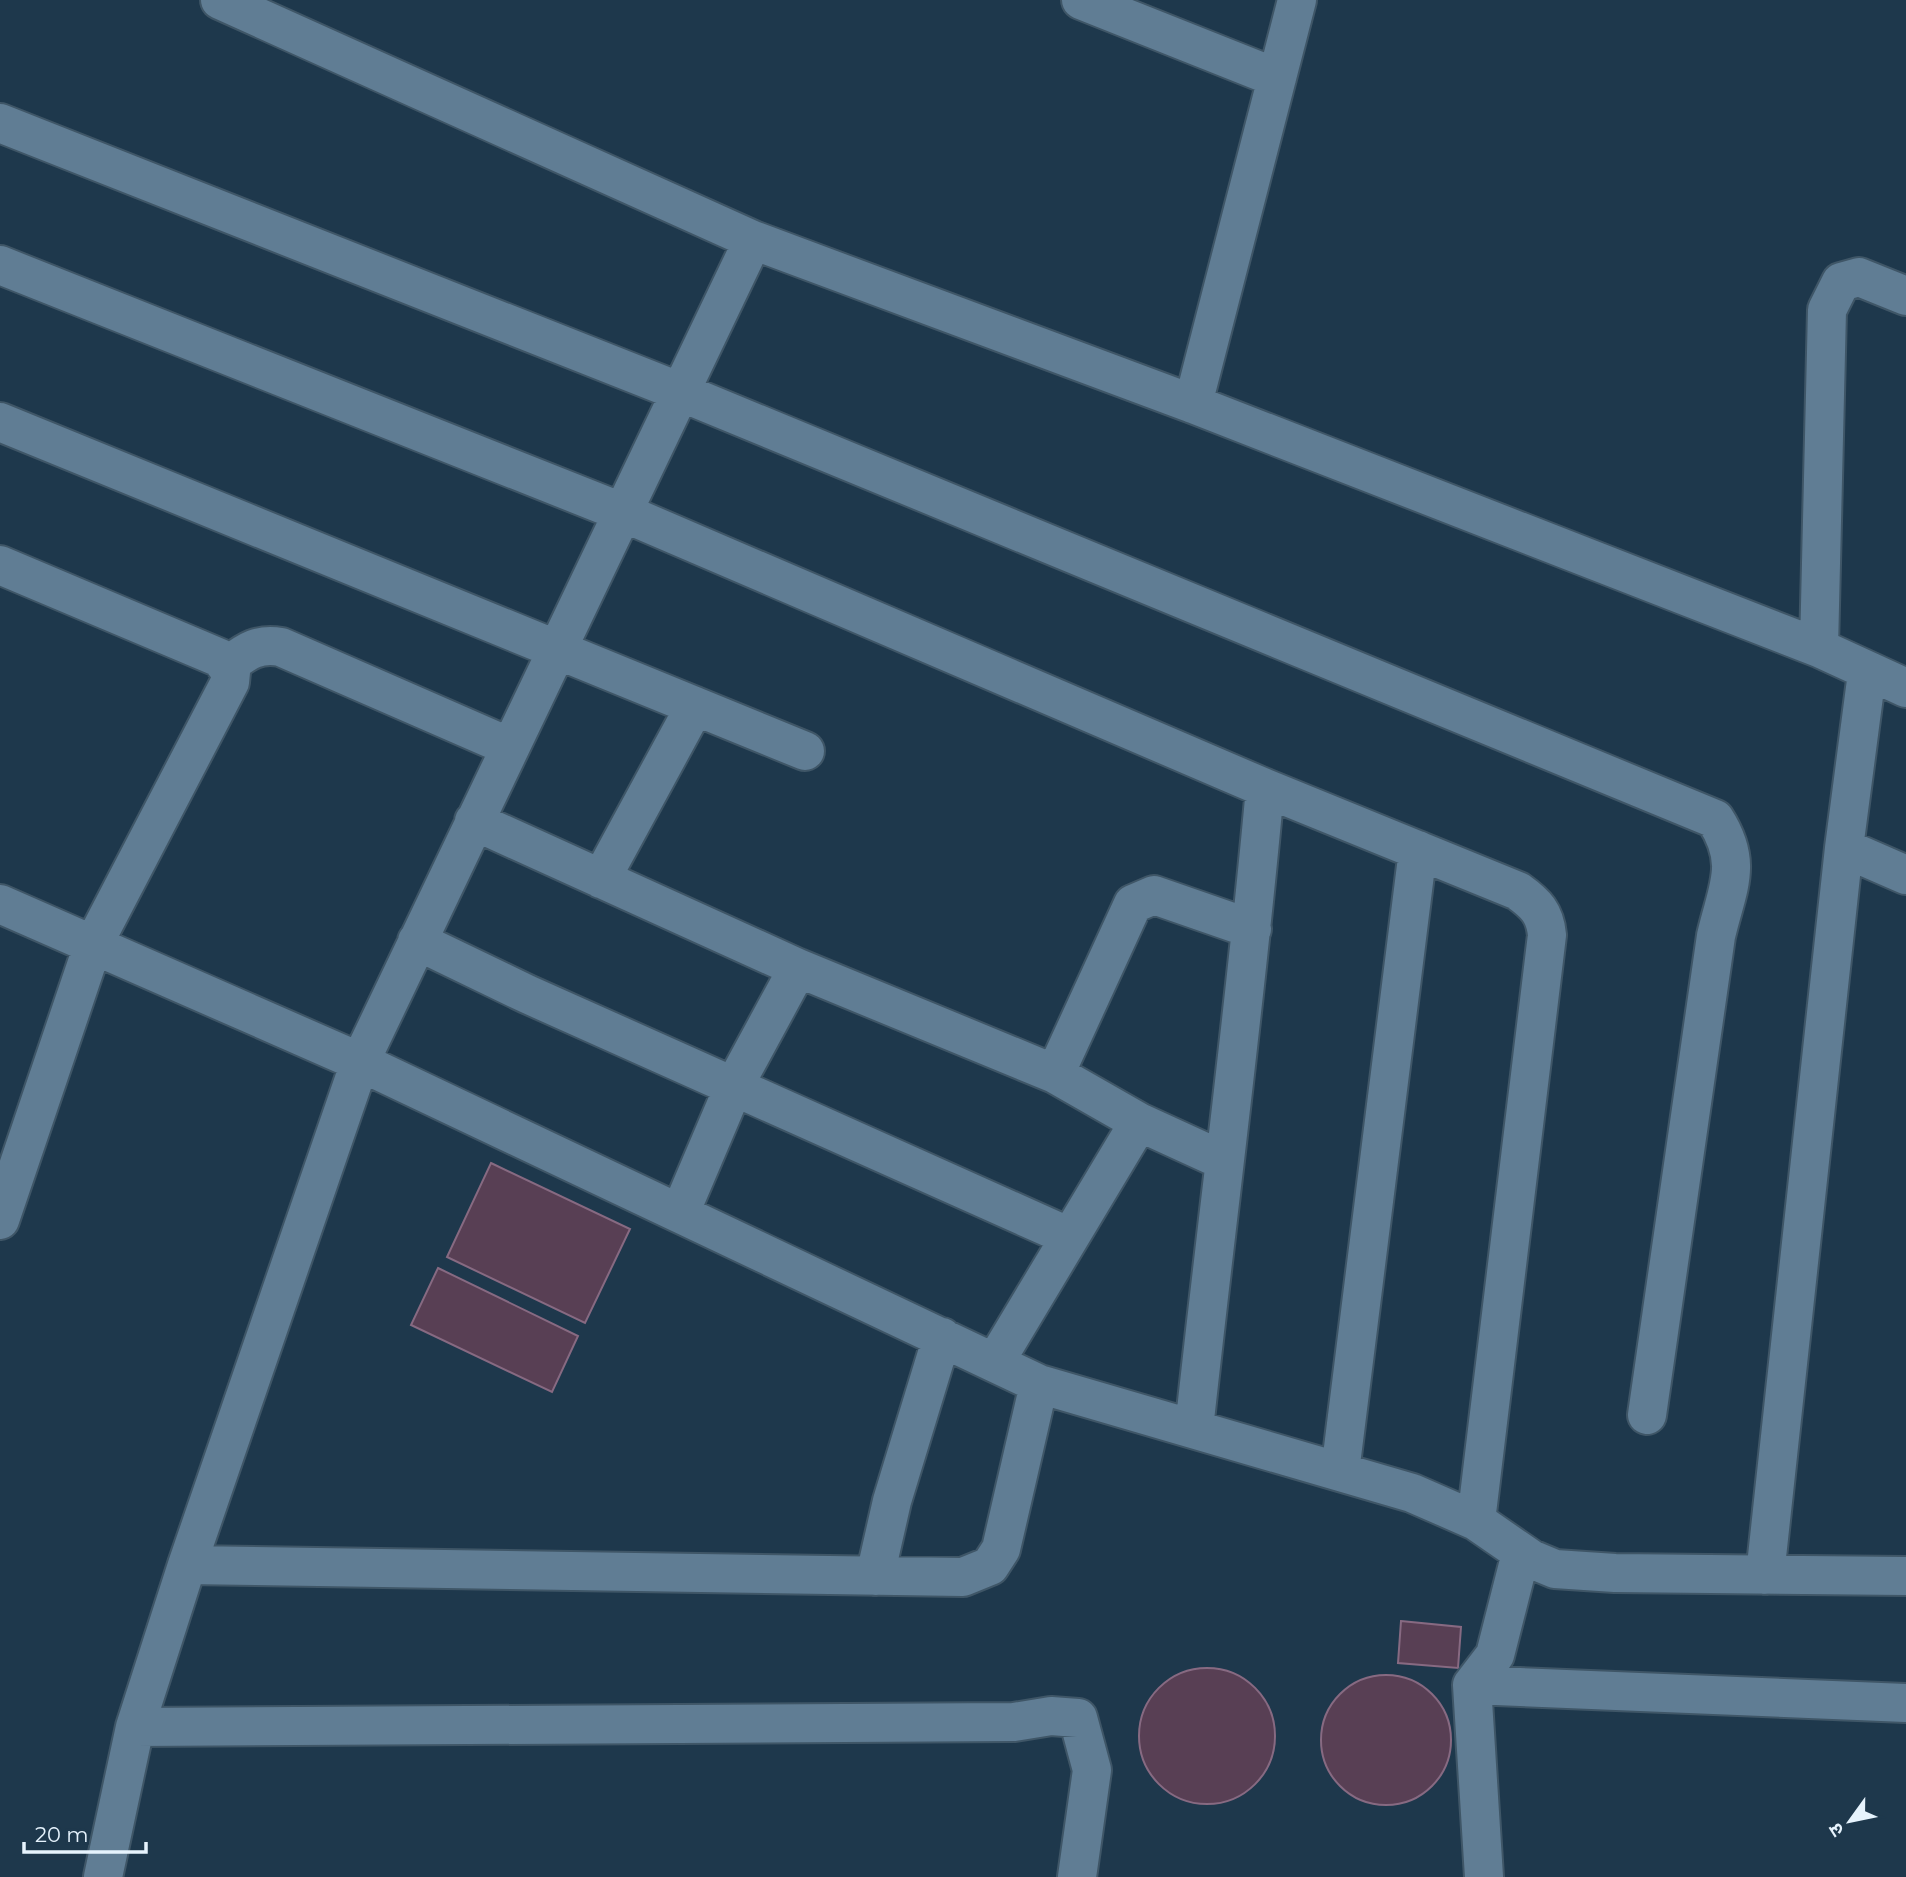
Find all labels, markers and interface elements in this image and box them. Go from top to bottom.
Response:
north arrow [1815,1786,1885,1856]
scale bar [24,1811,147,1855]
text: उ [1823,1818,1849,1841]
text: 20 m [35,1822,89,1847]

